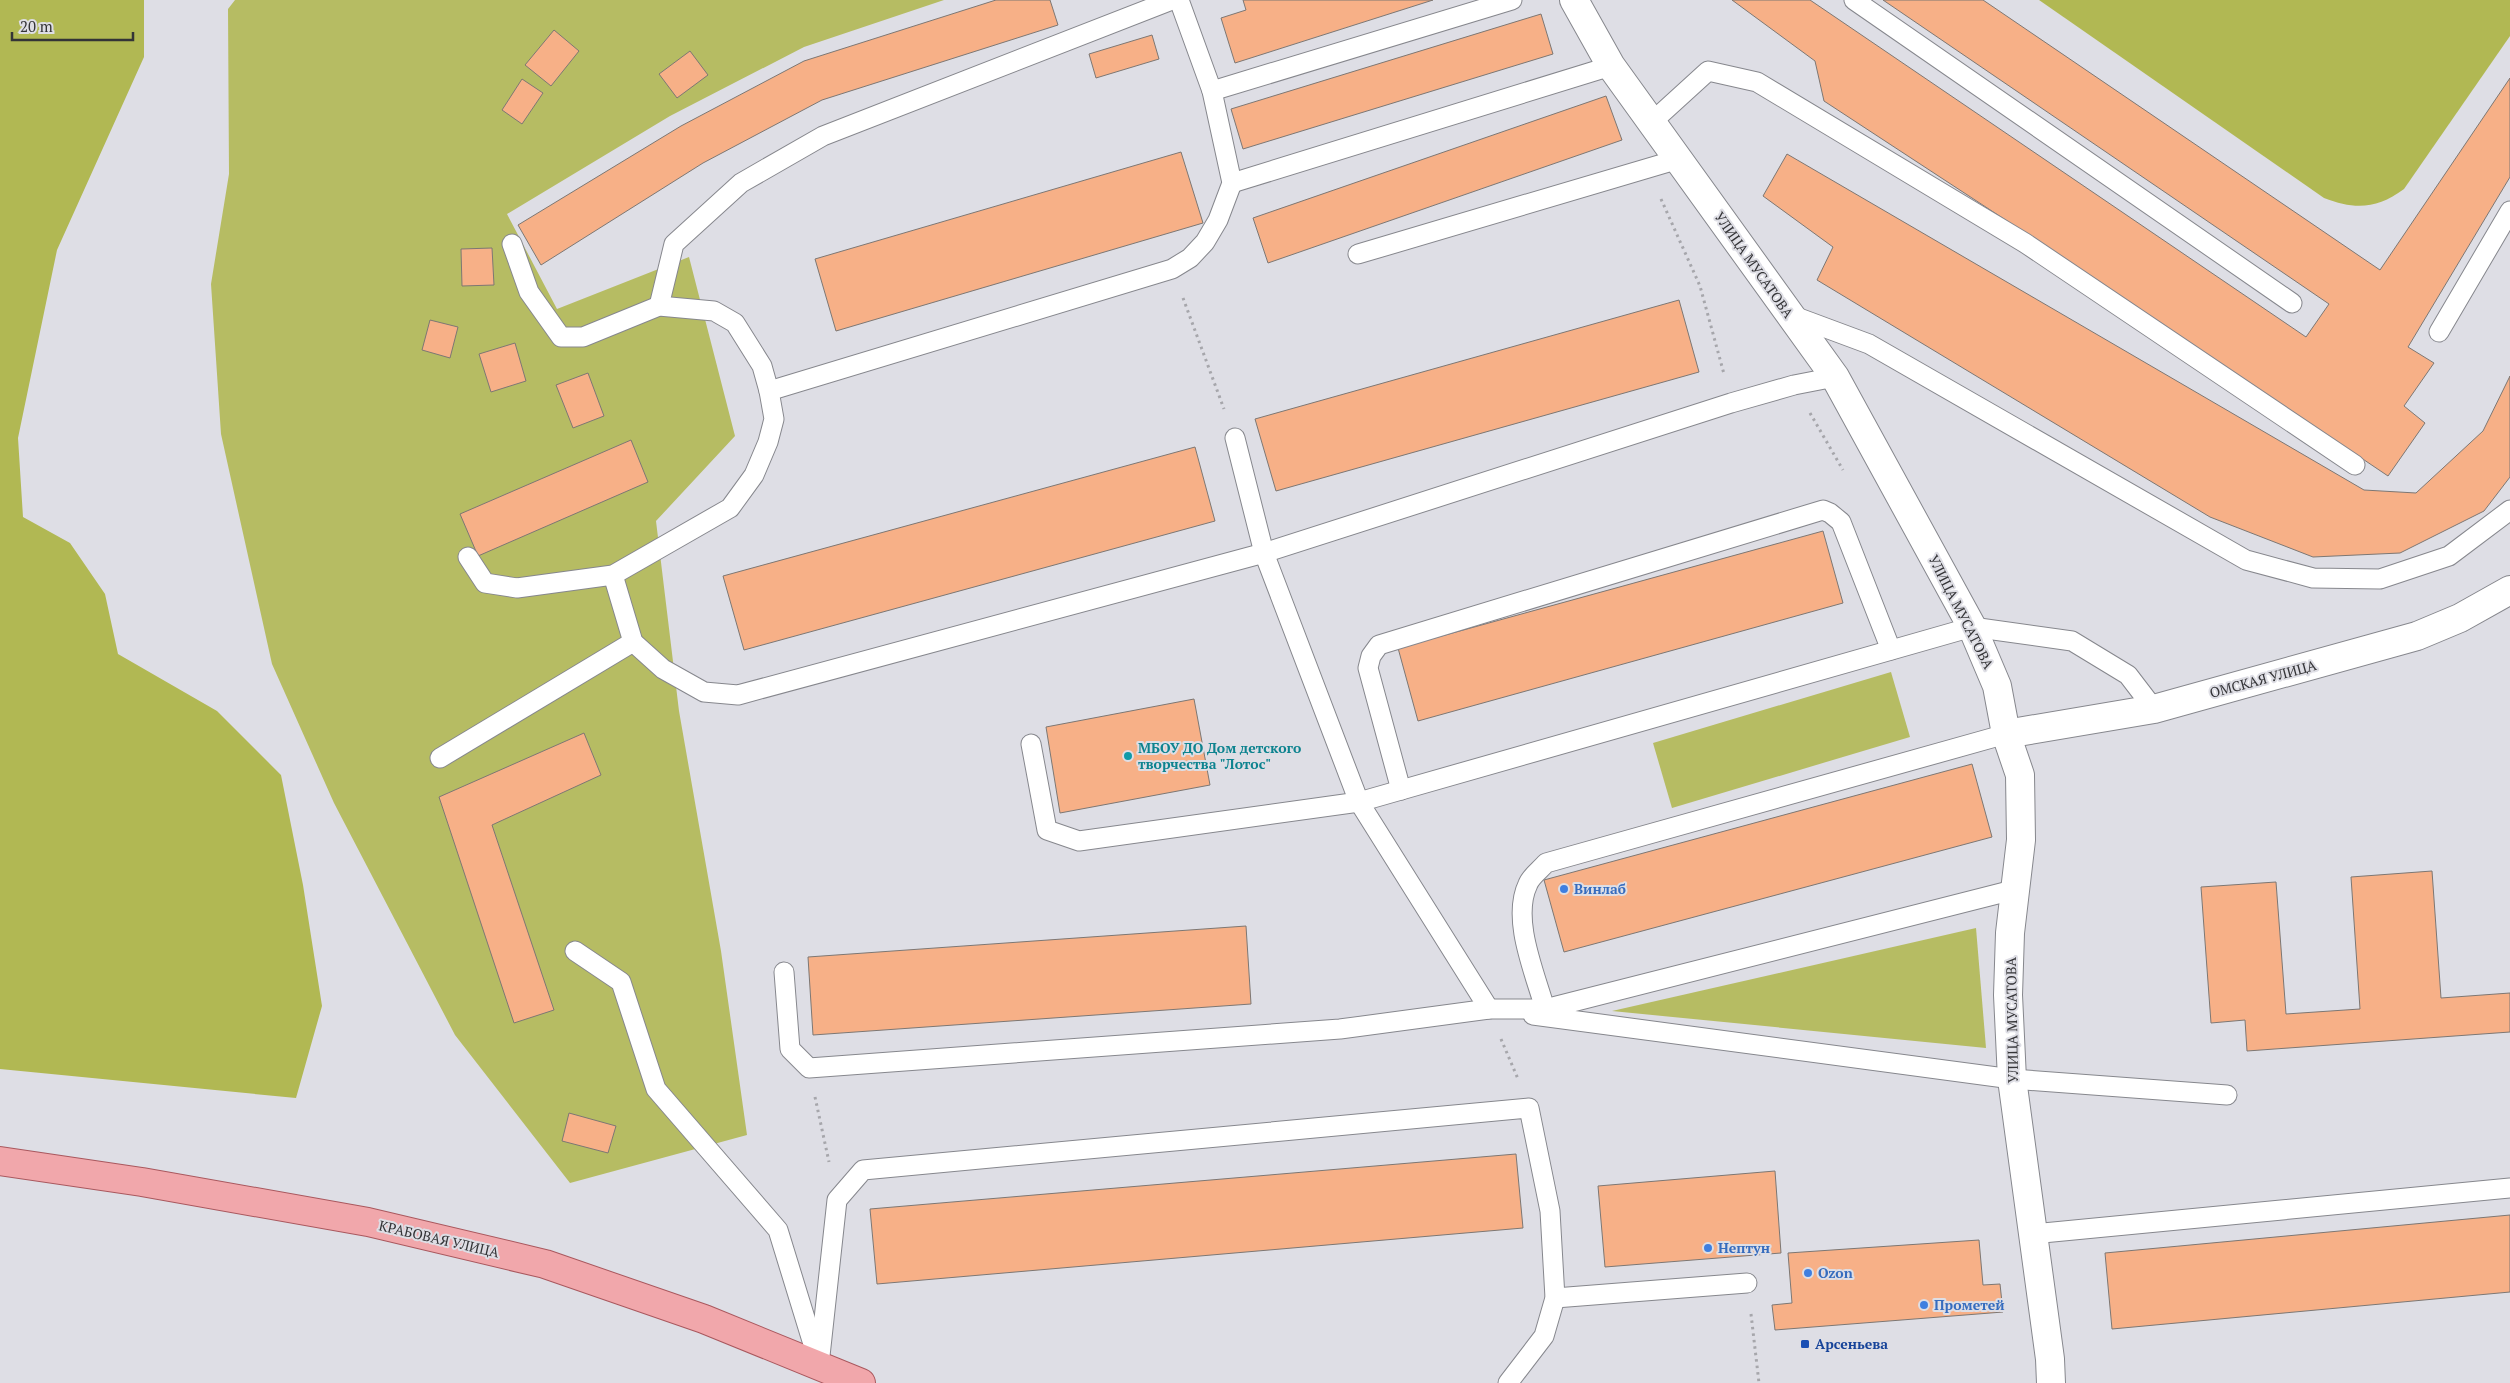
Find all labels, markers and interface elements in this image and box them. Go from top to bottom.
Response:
scale bar [12,10,134,42]
text: 20 m [20,16,53,36]
street label: УЛИЦА МУСАТОВА [1711,208,1799,322]
street label: УЛИЦА МУСАТОВА [1924,551,1999,673]
street label: ОМСКАЯ УЛИЦА [2207,655,2319,702]
place label: МБОУ ДО Дом детского творчества "Лотос" [1138,738,1301,773]
marker: МБОУ ДО Дом детского творчества "Лотос" [1122,750,1134,762]
place label: Винлаб [1574,879,1626,898]
marker: Винлаб [1558,883,1570,895]
street label: УЛИЦА МУСАТОВА [2001,956,2022,1083]
street label: КРАБОВАЯ УЛИЦА [377,1215,502,1262]
place label: Нептун [1718,1238,1770,1257]
marker: Нептун [1702,1242,1714,1254]
place label: Ozon [1818,1263,1853,1282]
marker: Ozon [1802,1267,1814,1279]
place label: Прометей [1934,1295,2005,1314]
marker: Прометей [1918,1299,1930,1311]
place label: Арсеньева [1815,1334,1888,1353]
marker: Арсеньева [1799,1338,1811,1350]

